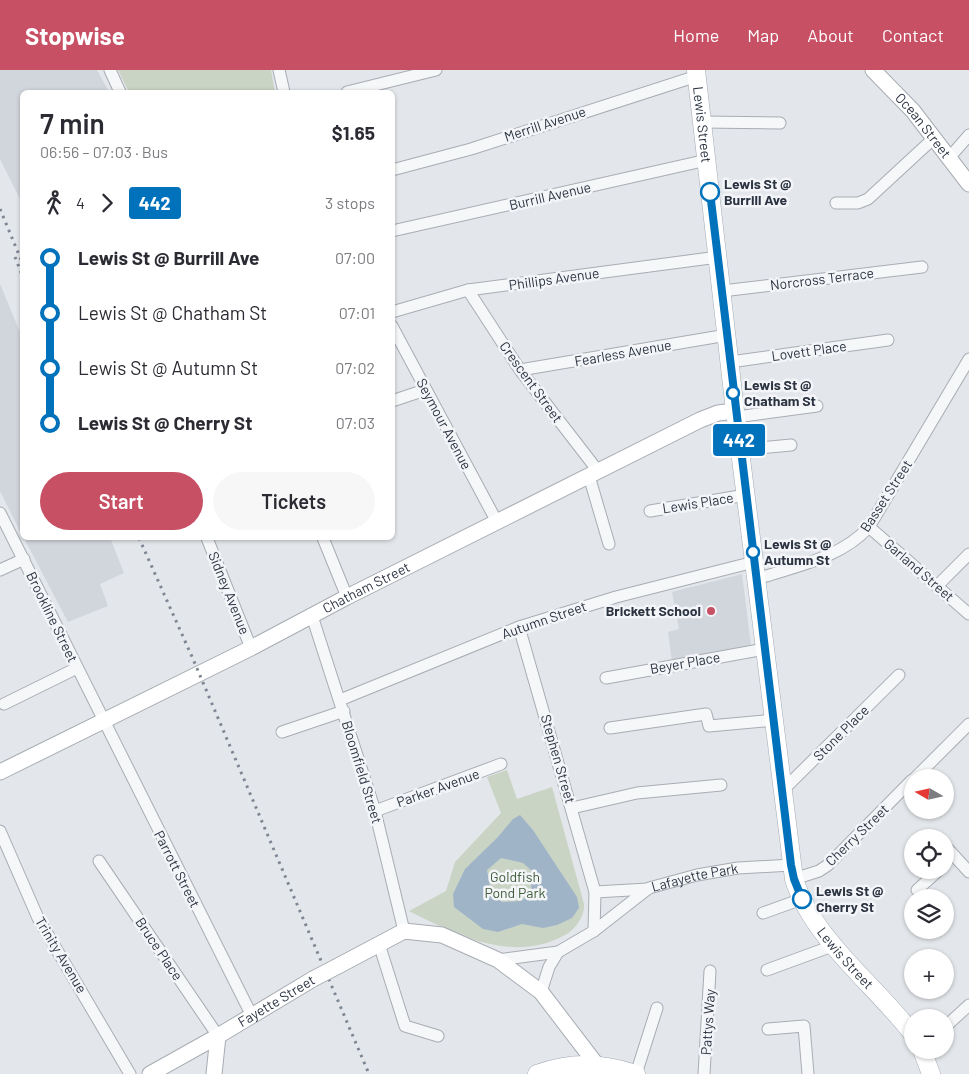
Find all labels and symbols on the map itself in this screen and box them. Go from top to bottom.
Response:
street label: Lewis Street [690,85,716,164]
street label: Ocean Street [892,89,955,161]
street label: Merrill Avenue [502,102,588,145]
place label: Lewis St @ Burrill Ave [724,175,792,208]
street label: Burrill Avenue [507,178,593,213]
marker: Lewis St @ Burrill Ave [700,182,720,202]
street label: Phillips Avenue [508,264,600,293]
street label: Norcross Terrace [769,264,875,293]
street label: Fearless Avenue [573,336,673,369]
street label: Lovett Place [770,337,847,364]
street label: Crescent Street [496,338,566,426]
street label: Seymour Avenue [413,375,476,472]
place label: Lewis St @ Chatham St [744,376,816,409]
marker: Lewis St @ Chatham St [726,386,740,400]
line badge: 442 [710,424,768,456]
street label: Basset Street [856,456,915,535]
street label: Lewis Place [661,488,735,517]
place label: Lewis St @ Autumn St [764,535,832,568]
street label: Garland Street [881,535,958,605]
marker: Lewis St @ Autumn St [746,545,760,559]
street label: Sidney Avenue [205,549,254,637]
street label: Chatham Street [319,558,412,616]
street label: Brookline Street [23,569,82,665]
street label: Autumn Street [499,597,589,642]
place label: Brickett School [606,602,701,619]
marker: Brickett School [705,605,717,617]
street label: Beyer Place [648,648,721,677]
street label: Stone Place [809,701,872,764]
street label: Stephen Street [538,712,579,805]
street label: Bloomfield Street [339,718,386,825]
street label: Parker Avenue [394,765,482,810]
north arrow [904,769,954,819]
street label: Cherry Street [821,800,892,869]
street label: Parrott Street [151,827,204,910]
street label: Lafayette Park [649,859,739,895]
park label: Goldfish Pond Park [484,868,546,901]
place label: Lewis St @ Cherry St [816,882,884,915]
marker: Lewis St @ Cherry St [792,889,812,909]
street label: Trinity Avenue [32,914,91,996]
street label: Bruce Place [132,914,187,983]
street label: Lewis Street [814,924,877,992]
street label: Fayette Street [235,971,318,1030]
street label: Pattys Way [697,988,718,1056]

